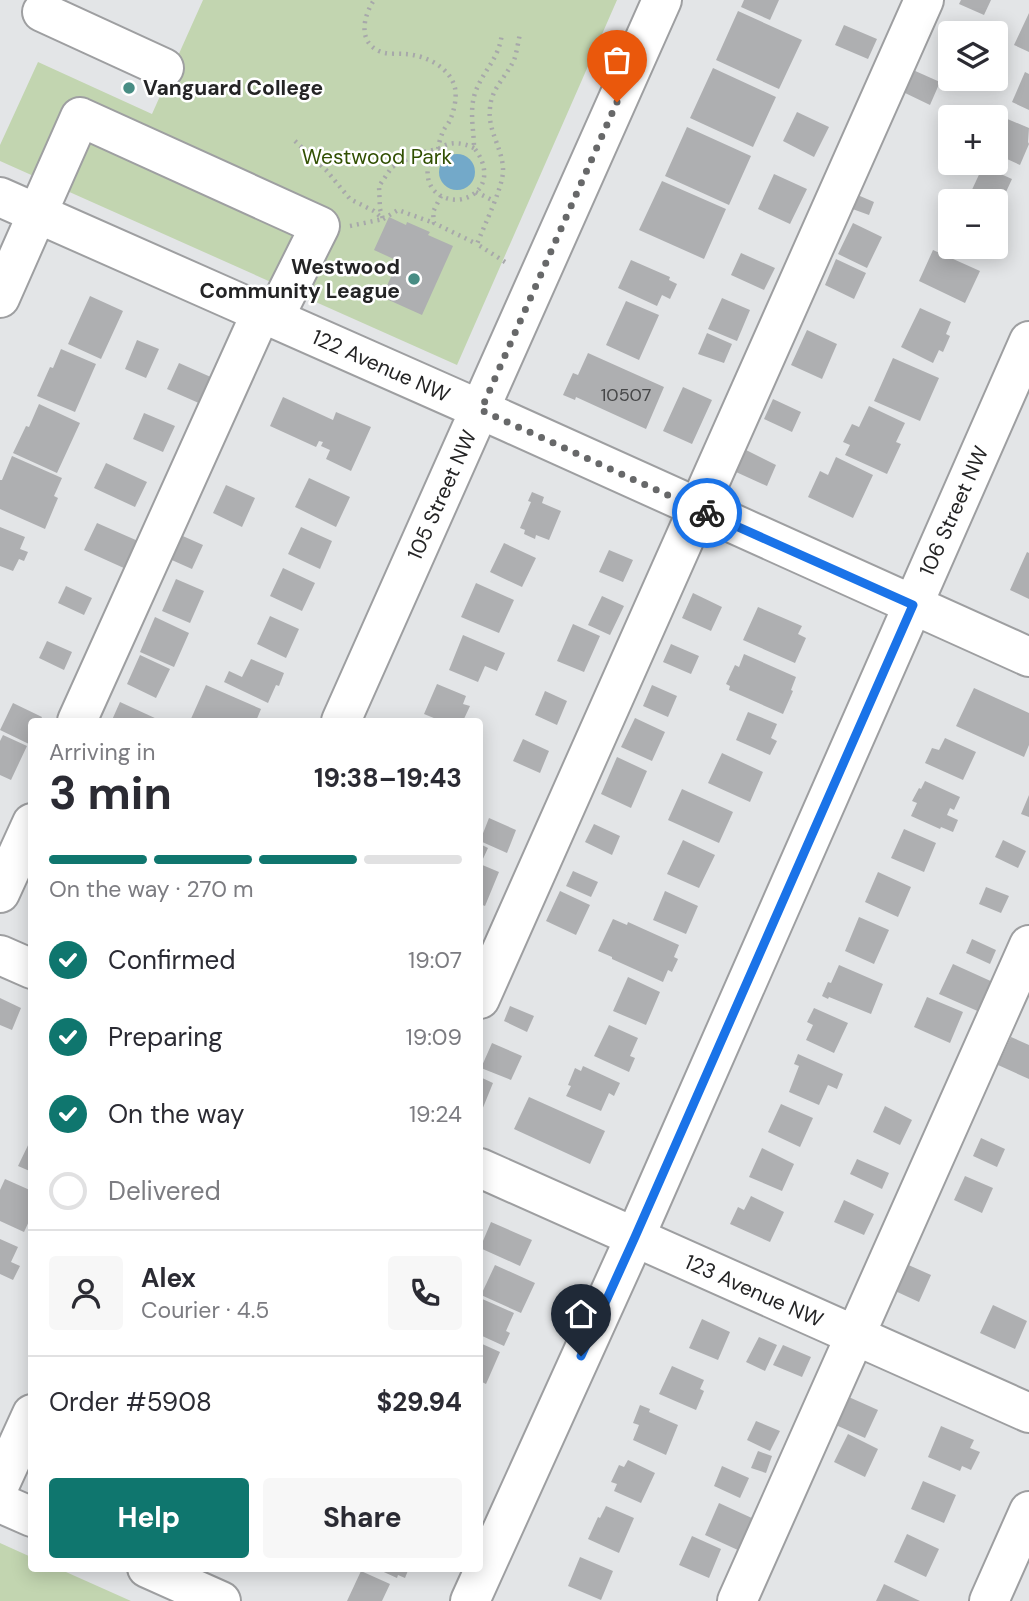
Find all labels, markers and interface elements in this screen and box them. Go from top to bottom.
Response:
map controls [938,21,1008,259]
button: layers [938,21,1008,91]
pin [587,30,647,102]
icon: bag [598,41,636,79]
place label: Vanguard College [143,74,323,102]
marker: Vanguard College [121,80,137,96]
button: + [938,105,1008,175]
park label: Westwood Park [302,143,453,171]
button: − [938,189,1008,259]
place label: Westwood Community League [200,253,400,305]
marker: Westwood Community League [406,271,422,287]
street label: 122 Avenue NW [308,323,454,409]
house number: 10507 [601,383,651,407]
street label: 105 Street NW [401,426,483,564]
street label: 106 Street NW [913,442,995,580]
courier [672,478,742,548]
icon: bike [688,494,726,532]
text: Arriving in [49,737,155,767]
text: 19:38–19:43 [314,761,462,795]
text: 3 min [49,763,172,823]
text: On the way · 270 m [49,874,254,904]
icon: check [49,941,87,979]
text: Confirmed [108,943,235,977]
text: 19:07 [408,945,462,975]
icon: check [49,1018,87,1056]
text: Preparing [108,1020,223,1054]
text: 19:09 [406,1022,462,1052]
icon: check [49,1095,87,1133]
text: On the way [108,1097,244,1131]
text: 19:24 [409,1099,462,1129]
text: Delivered [108,1174,221,1208]
street label: 123 Avenue NW [681,1248,827,1334]
button: person [49,1256,123,1330]
button: phone [388,1256,462,1330]
text: Alex [141,1261,196,1295]
pin [551,1284,611,1356]
text: Courier · 4.5 [141,1295,269,1325]
icon: home [562,1295,600,1333]
text: Order #5908 [49,1385,212,1419]
text: $29.94 [376,1385,462,1419]
button: Help [49,1478,249,1558]
button: Share [263,1478,462,1558]

